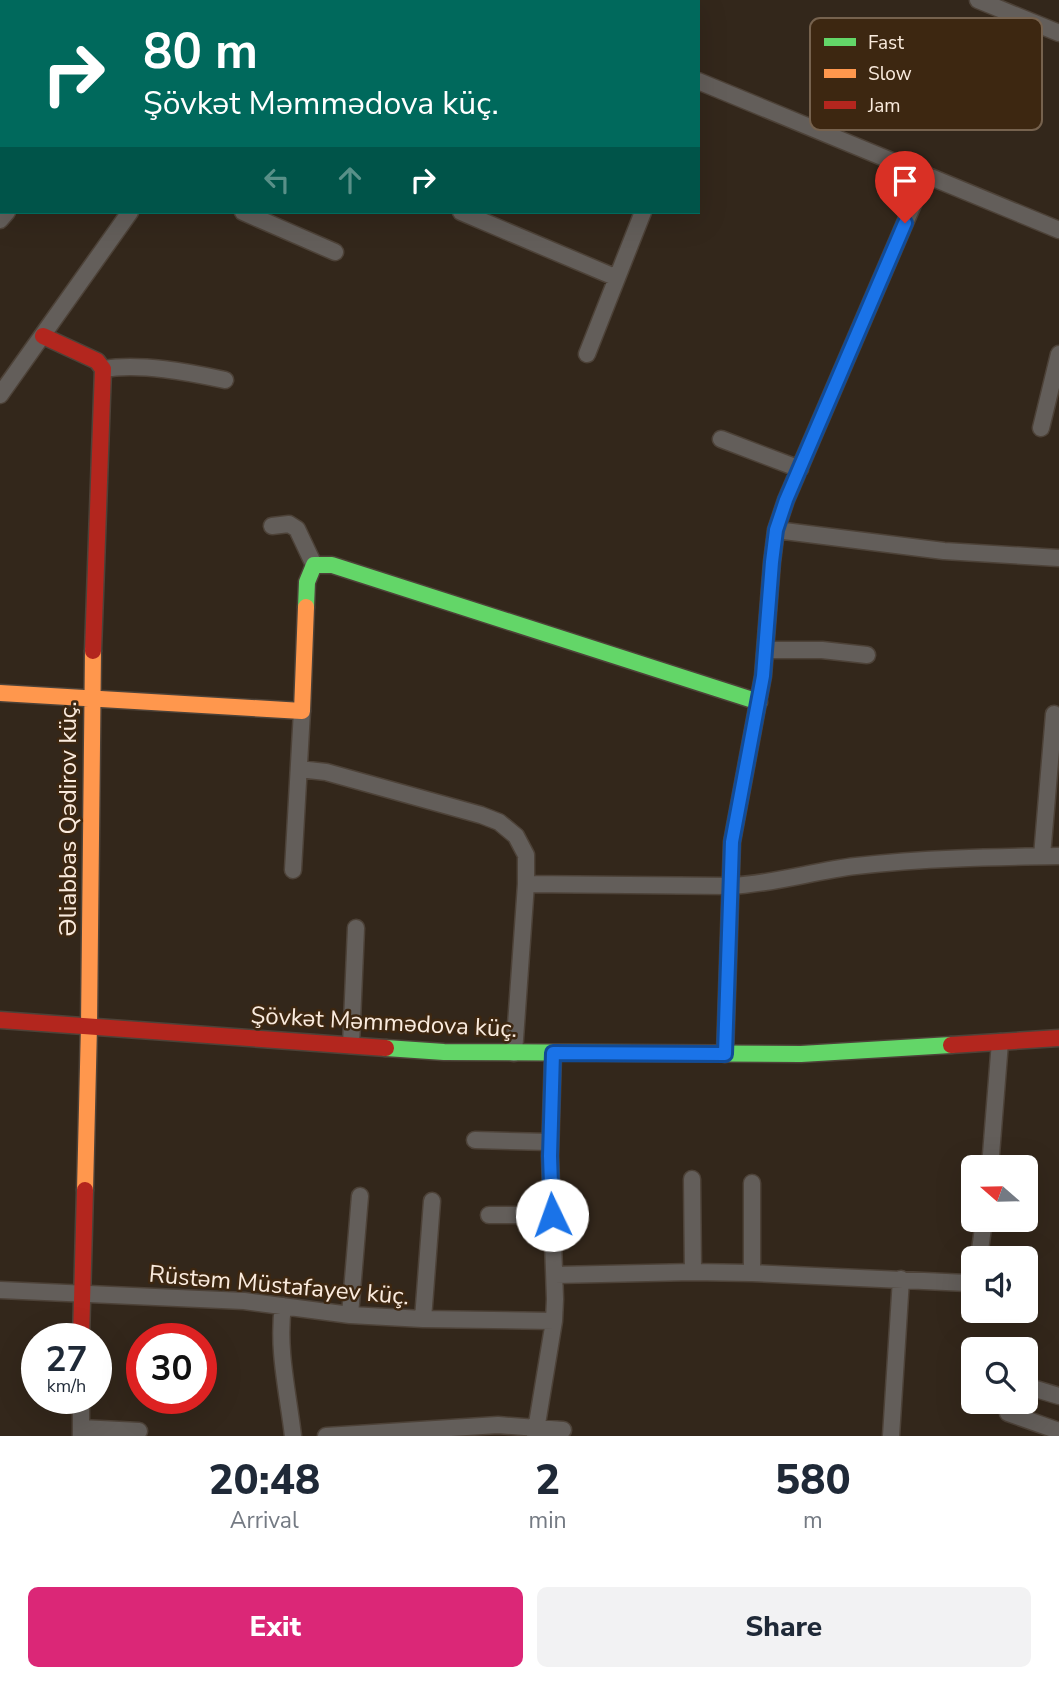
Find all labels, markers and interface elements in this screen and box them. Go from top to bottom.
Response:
text: 80 m [143,18,258,85]
legend [810,18,1042,130]
icon: right [28,28,119,119]
text: Fast [868,30,904,56]
text: Slow [868,61,912,87]
text: Şövkət Məmmədova küç. [143,82,499,125]
text: Jam [867,93,901,119]
pin [875,151,935,223]
icon: left [258,161,296,199]
icon: ahead [331,161,369,199]
icon: right [404,161,442,199]
icon: arrive [886,162,924,200]
street label: Əliabbas Qədirov küç. [52,701,84,937]
street label: Şövkət Məmmədova küç. [250,999,518,1045]
north arrow [961,1155,1038,1232]
map controls [961,1155,1038,1414]
position arrow [515,1178,589,1252]
button: sound [961,1246,1038,1323]
street label: Rüstəm Müstafayev küç. [147,1258,411,1312]
speed limit sign: 30 [126,1323,217,1414]
text: 27 [45,1336,88,1383]
button: search [961,1337,1038,1414]
text: km/h [47,1374,86,1398]
text: 20:48 [208,1452,320,1509]
text: 2 [535,1452,560,1509]
text: 580 [775,1452,851,1509]
text: Arrival [230,1505,299,1536]
text: min [529,1505,567,1536]
text: m [803,1505,823,1536]
button: Exit [28,1587,523,1667]
button: Share [537,1587,1031,1667]

